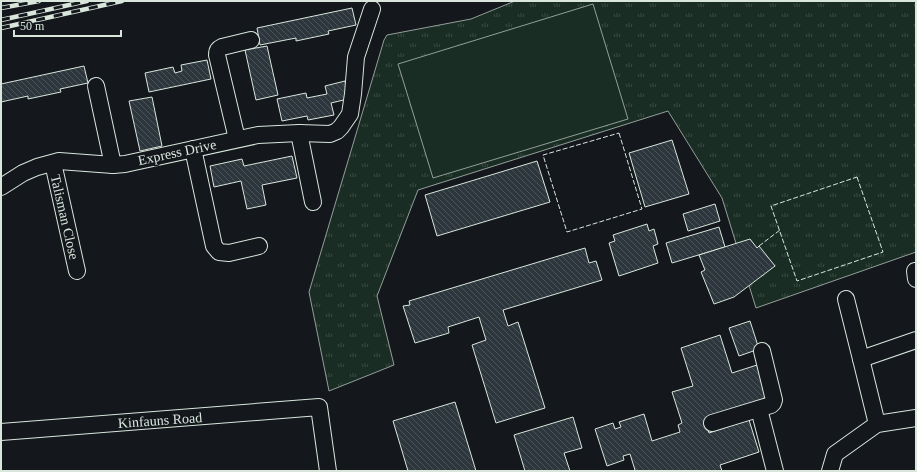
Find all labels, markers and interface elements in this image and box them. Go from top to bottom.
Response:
scale bar [14,12,121,38]
text: 50 m [20,19,45,33]
street label: Express Drive [137,137,218,168]
street label: Talisman Close [47,173,82,261]
street label: Kinfauns Road [117,410,203,431]

